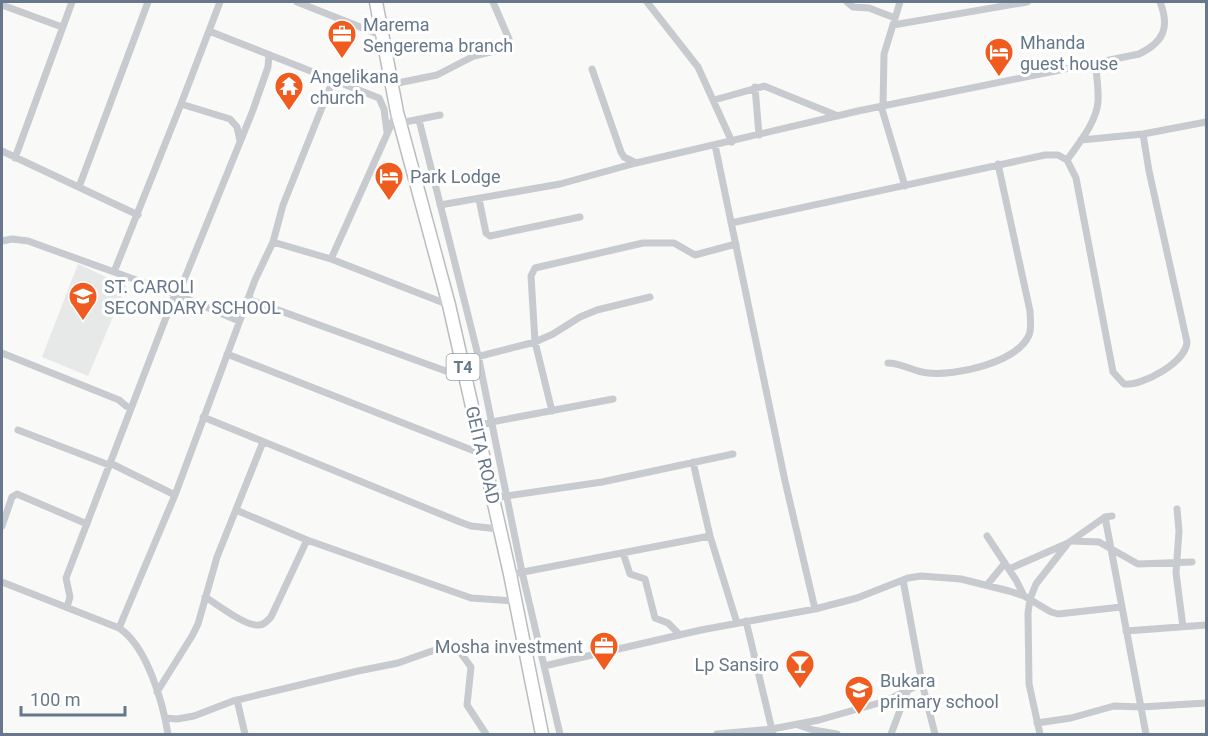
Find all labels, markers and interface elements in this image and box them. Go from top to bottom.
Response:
place label: Marema Sengerema branch [363,14,513,56]
office icon: Marema Sengerema branch [326,18,358,60]
place label: Mhanda guest house [1020,32,1118,74]
hotel icon: Mhanda guest house [983,36,1015,78]
place label: Angelikana church [310,66,399,108]
temple icon: Angelikana church [273,70,305,112]
hotel icon: Park Lodge [373,160,405,202]
place label: Park Lodge [410,166,501,187]
place label: ST. CAROLI SECONDARY SCHOOL [104,276,281,318]
school or university icon: ST. CAROLI SECONDARY SCHOOL [67,280,99,322]
road number: T4 [446,354,480,380]
street label: GEITA ROAD [461,404,505,506]
office icon: Mosha investment [588,630,620,672]
place label: Mosha investment [435,636,583,657]
bar icon: Lp Sansiro [784,648,816,690]
place label: Lp Sansiro [694,654,779,675]
place label: Bukara primary school [880,670,999,712]
school or university icon: Bukara primary school [843,674,875,716]
scale bar [21,679,124,717]
text: 100 m [30,689,81,710]

